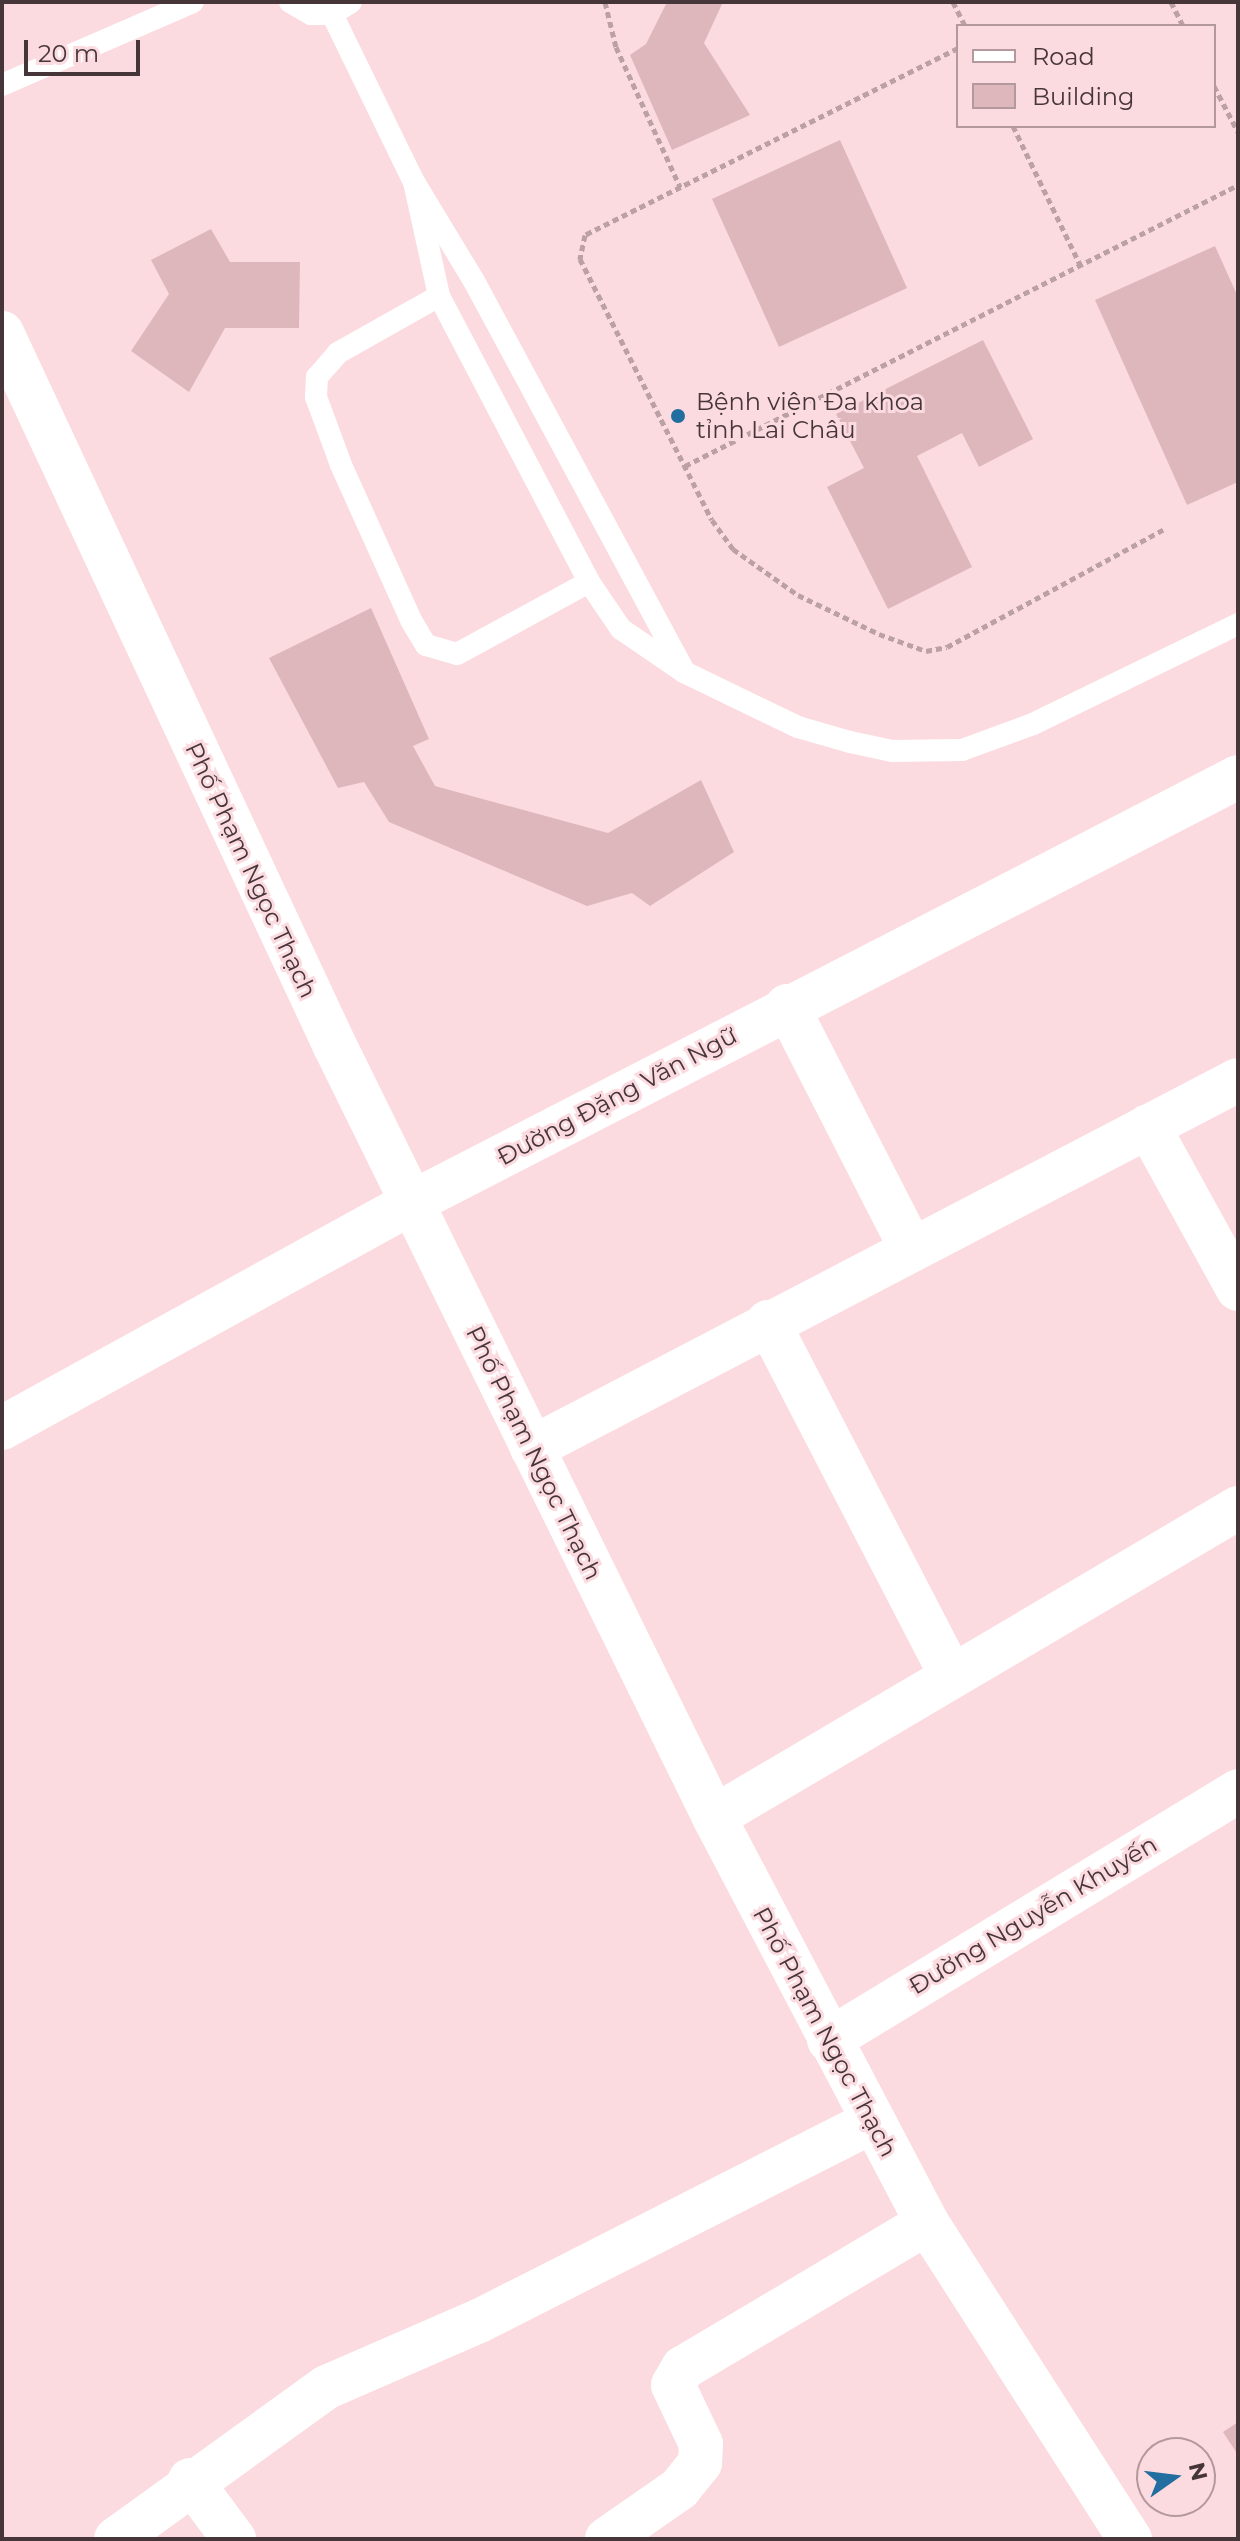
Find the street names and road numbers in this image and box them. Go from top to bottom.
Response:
street label: Phố Phạm Ngọc Thạch [179,738,323,1002]
street label: Đường Đặng Văn Ngữ [492,1021,742,1171]
street label: Phố Phạm Ngọc Thạch [460,1321,608,1585]
street label: Đường Nguyễn Khuyến [904,1830,1162,2000]
street label: Phố Phạm Ngọc Thạch [747,1902,903,2162]

